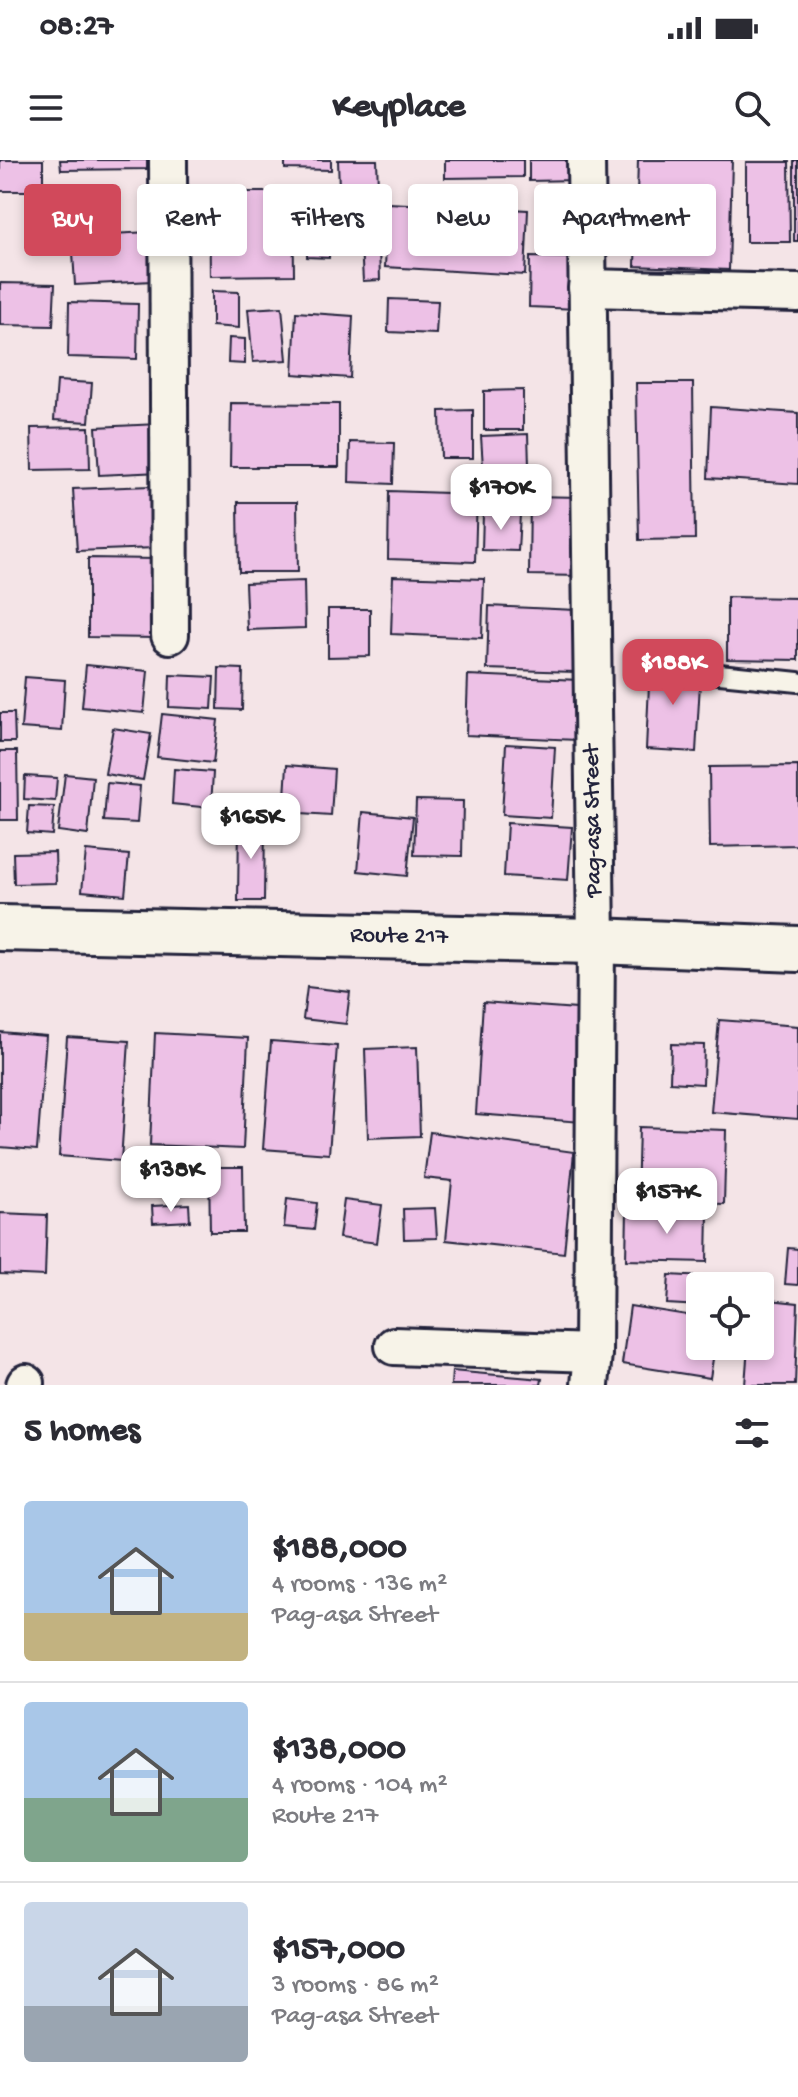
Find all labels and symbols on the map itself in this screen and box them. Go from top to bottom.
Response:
pin: $170K [445,464,557,532]
pin: $188K [617,639,729,707]
street label: Pag-asa Street [578,742,610,899]
pin: $165K [195,793,307,861]
street label: Route 217 [350,922,449,952]
pin: $138K [115,1146,227,1214]
pin: $157K [611,1168,723,1236]

